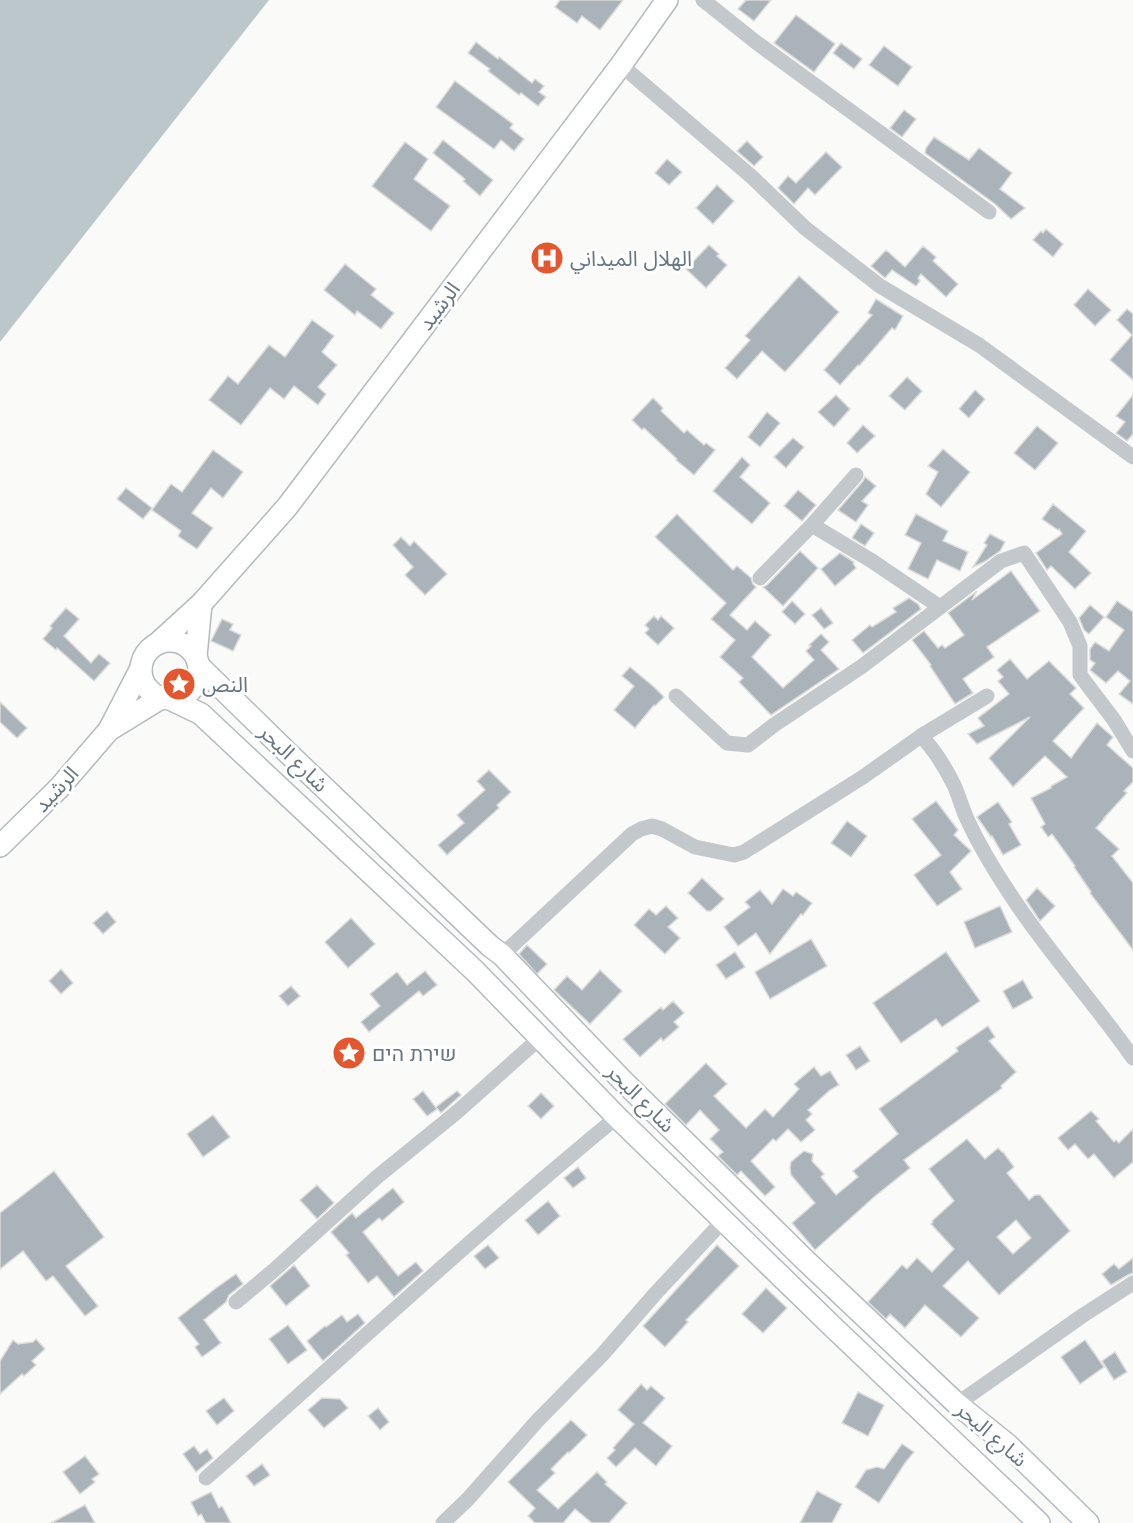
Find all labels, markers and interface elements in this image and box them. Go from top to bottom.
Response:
hospital icon: الهلال الميداني [529,240,565,276]
place label: الهلال الميداني [570,246,692,274]
street label: الرشيد [413,277,465,335]
place icon: النص [161,666,197,702]
place label: النص [202,672,248,697]
street label: شارع البحر [252,718,334,799]
street label: الرشيد [29,761,83,817]
place icon: שירת הים [331,1035,367,1071]
place label: שירת הים [372,1041,456,1066]
street label: شارع البحر [599,1058,680,1139]
street label: شارع البحر [949,1396,1033,1474]

